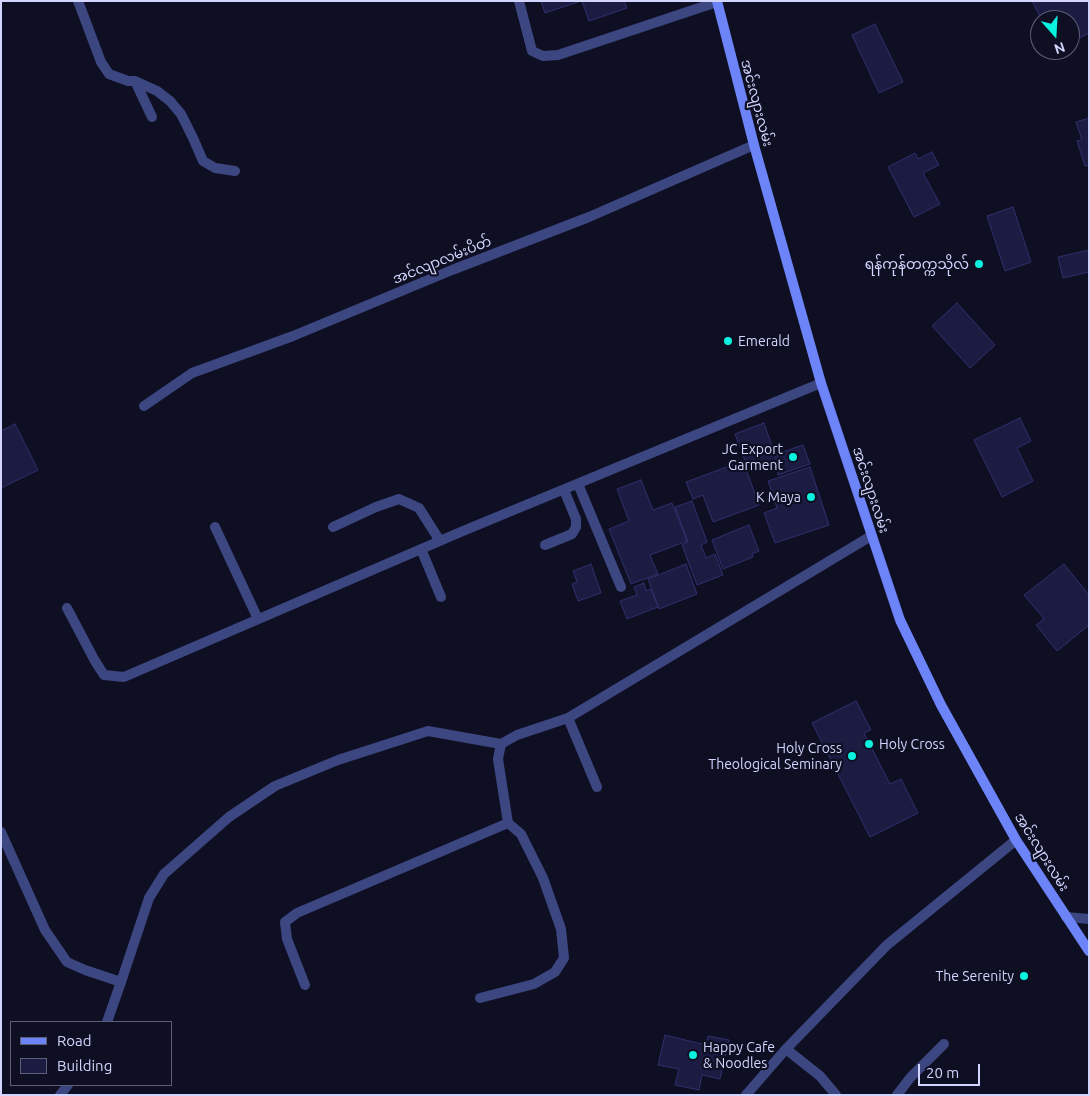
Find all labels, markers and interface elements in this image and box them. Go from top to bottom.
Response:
north arrow [1030,10,1080,60]
text: N [1052,39,1067,58]
street label: အင်းလျားလမ်း [737,58,777,148]
street label: အင်လျာလမ်းပိတ် [390,233,494,287]
place label: ရန်ကုန်တက္ကသိုလ် [865,256,969,272]
marker: ရန်ကုန်တက္ကသိုလ် [973,258,985,270]
place label: Emerald [738,333,790,349]
marker: Emerald [722,335,734,347]
place label: JC Export Garment [722,441,783,474]
street label: အင်းလျားလမ်း [849,445,893,535]
marker: JC Export Garment [787,451,799,463]
place label: K Maya [756,489,801,505]
marker: K Maya [805,491,817,503]
place label: Holy Cross [879,736,945,752]
marker: Holy Cross [863,738,875,750]
place label: Holy Cross Theological Seminary [708,740,842,772]
marker: Holy Cross Theological Seminary [846,750,858,762]
street label: အင်းလျားလမ်း [1011,810,1073,894]
place label: The Serenity [936,968,1014,984]
marker: The Serenity [1018,970,1030,982]
legend [10,1021,172,1086]
text: Road [57,1032,92,1049]
place label: Happy Cafe & Noodles [703,1039,775,1072]
marker: Happy Cafe & Noodles [687,1049,699,1061]
scale bar [920,1054,982,1086]
text: Building [57,1057,112,1074]
text: 20 m [926,1064,959,1081]

